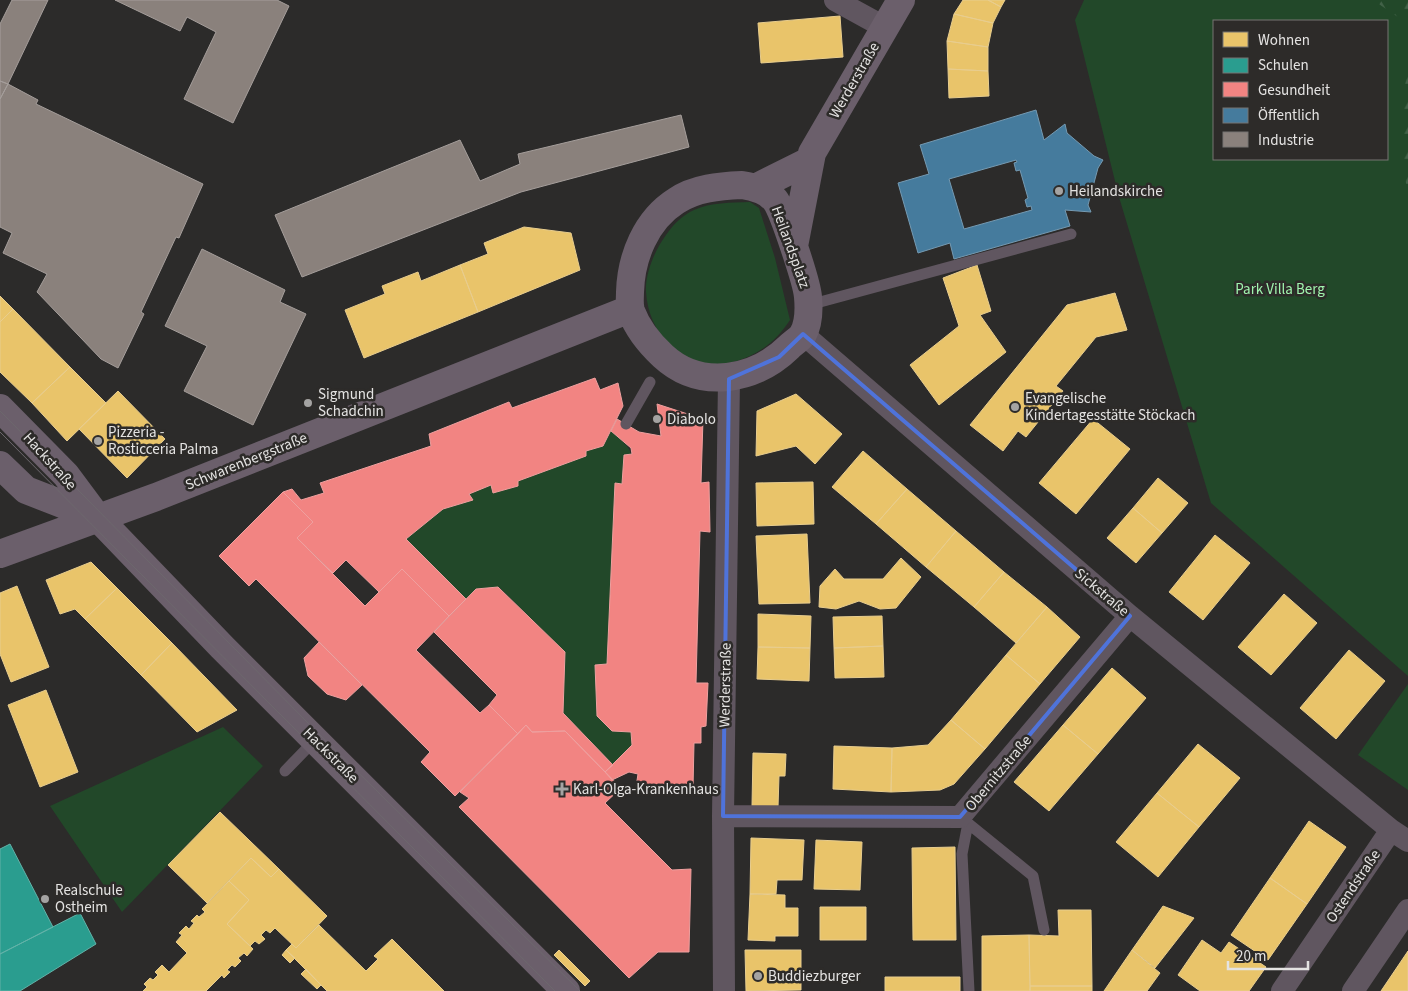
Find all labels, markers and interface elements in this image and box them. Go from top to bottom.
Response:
legend [1213,20,1388,160]
text: Wohnen [1258,30,1310,51]
street label: Werderstraße [824,38,885,122]
text: Schulen [1258,55,1309,76]
text: Gesundheit [1258,80,1330,101]
text: Öffentlich [1258,105,1320,126]
text: Industrie [1258,130,1314,151]
place label: Heilandskirche [1069,181,1163,202]
marker: Heilandskirche [1053,185,1065,197]
street label: Heilandsplatz [766,203,815,291]
park label: Park Villa Berg [1235,279,1325,300]
place label: Sigmund Schadchin [318,384,384,422]
place label: Evangelische Kindertagesstätte Stöckach [1025,388,1195,426]
marker: Sigmund Schadchin [302,397,314,409]
marker: Evangelische Kindertagesstätte Stöckach [1009,401,1021,413]
place label: Diabolo [667,409,716,430]
marker: Diabolo [651,413,663,425]
place label: Pizzeria - Rosticceria Palma [108,422,218,460]
street label: Schwarenbergstraße [182,427,310,496]
street label: Hackstraße [18,428,81,495]
marker: Pizzeria - Rosticceria Palma [92,435,104,447]
street label: Sickstraße [1070,563,1134,621]
street label: Werderstraße [714,642,737,728]
street label: Hackstraße [298,723,363,788]
street label: Obernitzstraße [960,731,1037,816]
place label: Karl-Olga-Krankenhaus [573,779,719,800]
marker: Karl-Olga-Krankenhaus [555,782,569,796]
street label: Ostendstraße [1321,845,1386,927]
place label: Realschule Ostheim [55,880,123,918]
marker: Realschule Ostheim [39,893,51,905]
scale bar [1228,938,1308,970]
text: 20 m [1236,946,1266,967]
place label: Buddiezburger [768,966,861,987]
marker: Buddiezburger [752,970,764,982]

